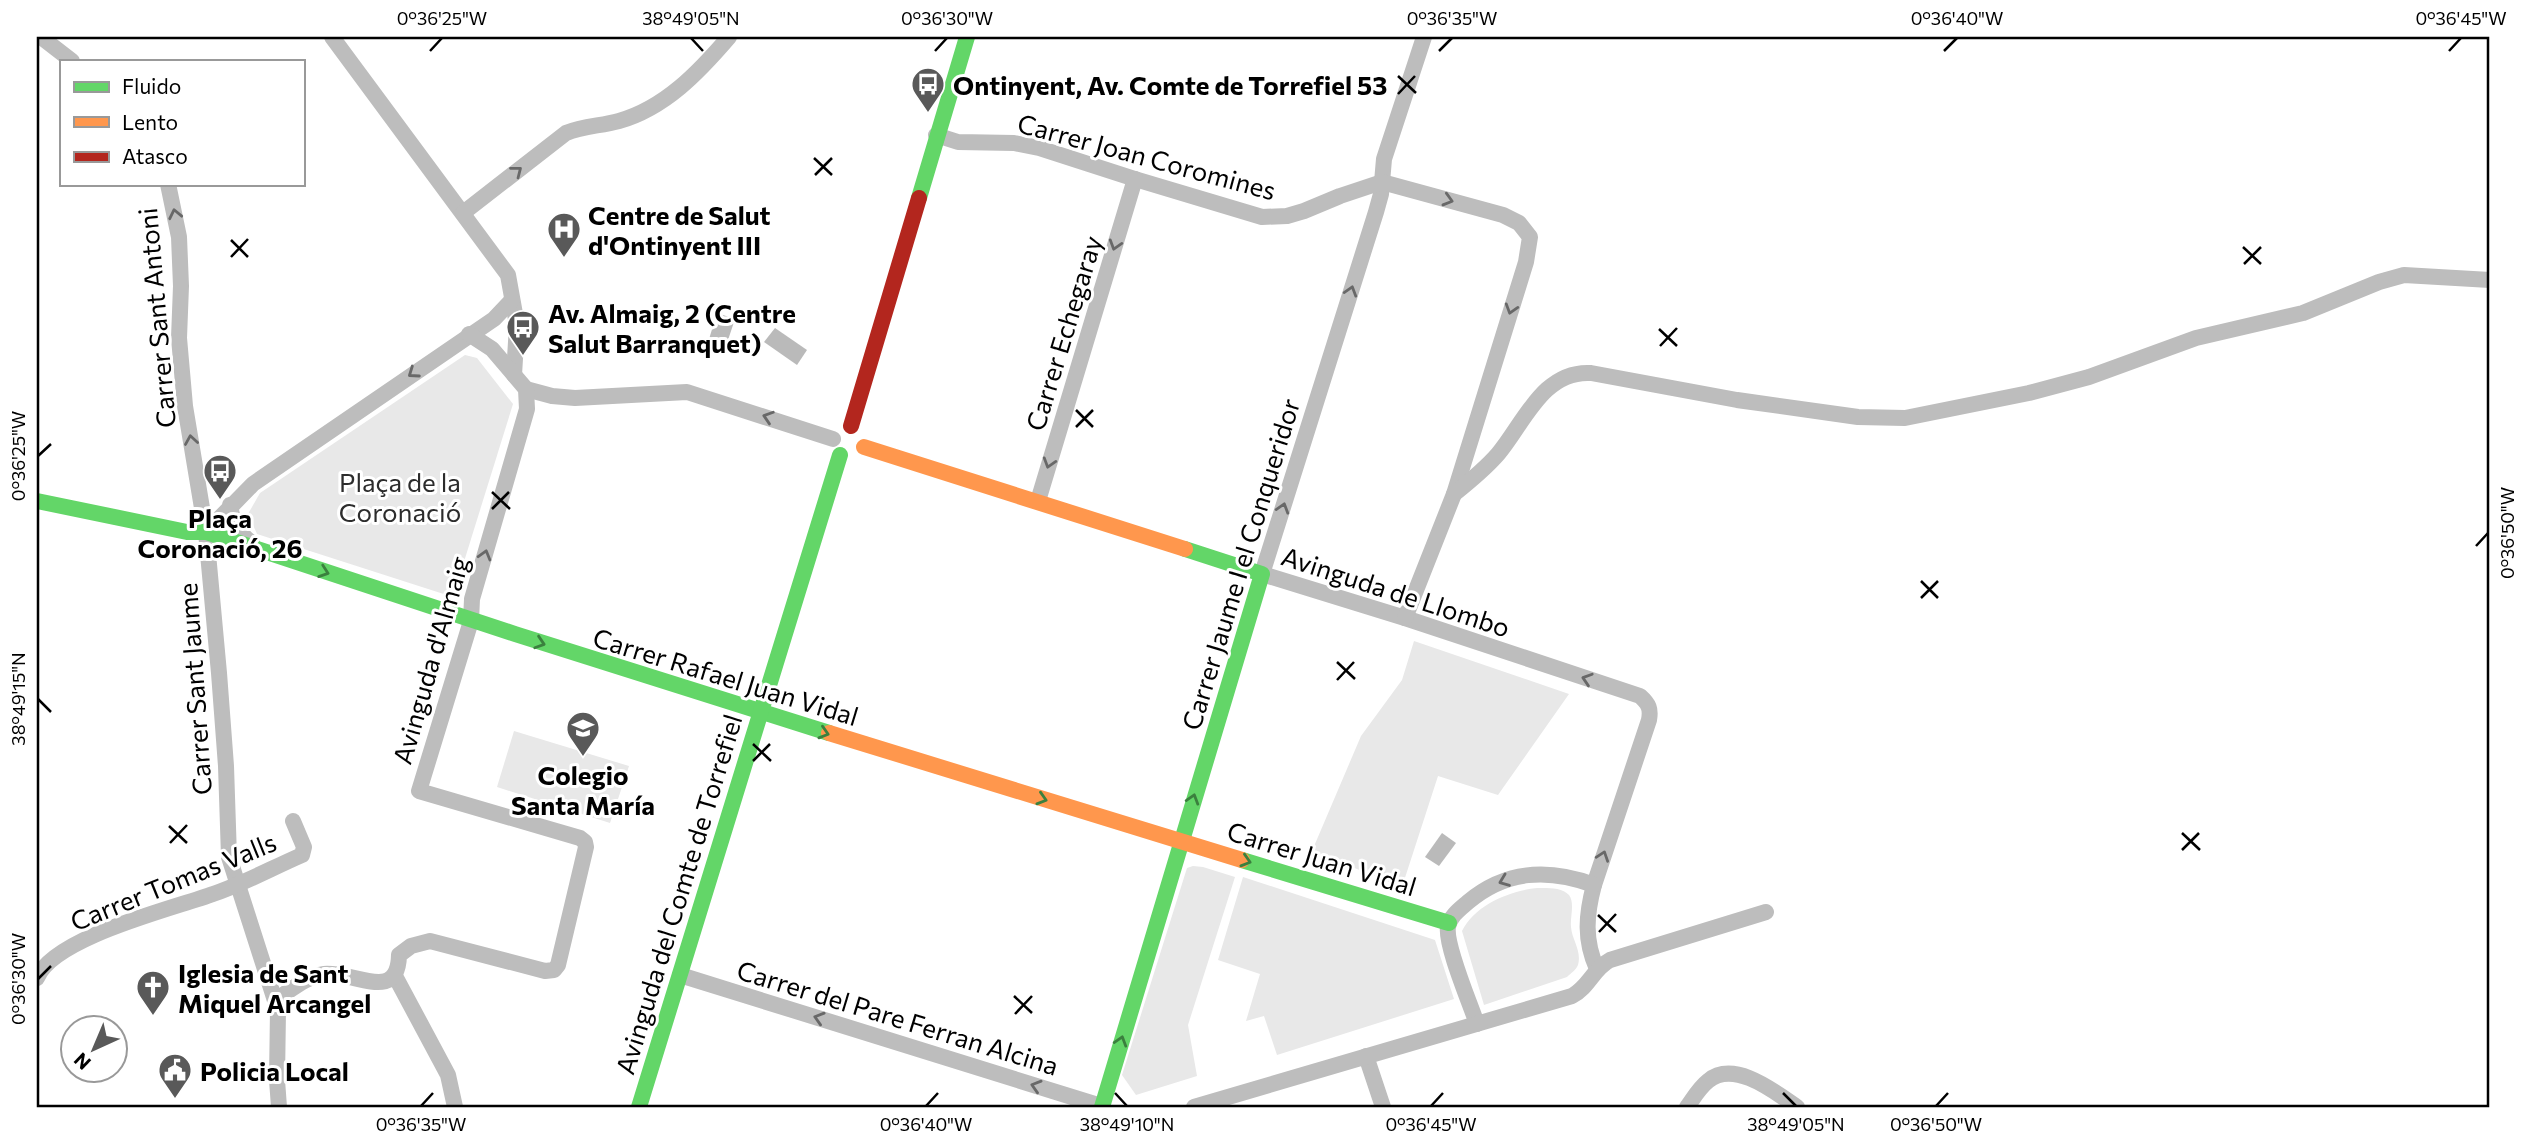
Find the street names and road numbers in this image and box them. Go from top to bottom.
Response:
street label: Carrer Joan Coromines [1015,107,1279,205]
street label: Carrer Sant Antoni [131,207,181,429]
street label: Carrer Echegaray [1019,232,1107,434]
street label: Carrer Jaume I el Conqueridor [1175,394,1305,734]
street label: Avinguda de Llombo [1278,539,1514,643]
street label: Avinguda d'Almaig [386,553,474,767]
street label: Carrer Sant Jaume [171,582,217,796]
street label: Carrer Rafael Juan Vidal [590,621,862,731]
street label: Avinguda del Comte de Torrefiel [608,710,748,1078]
street label: Carrer Juan Vidal [1224,815,1420,901]
street label: Carrer Tomas Valls [66,826,280,936]
street label: Carrer del Pare Ferran Alcina [734,953,1062,1081]

